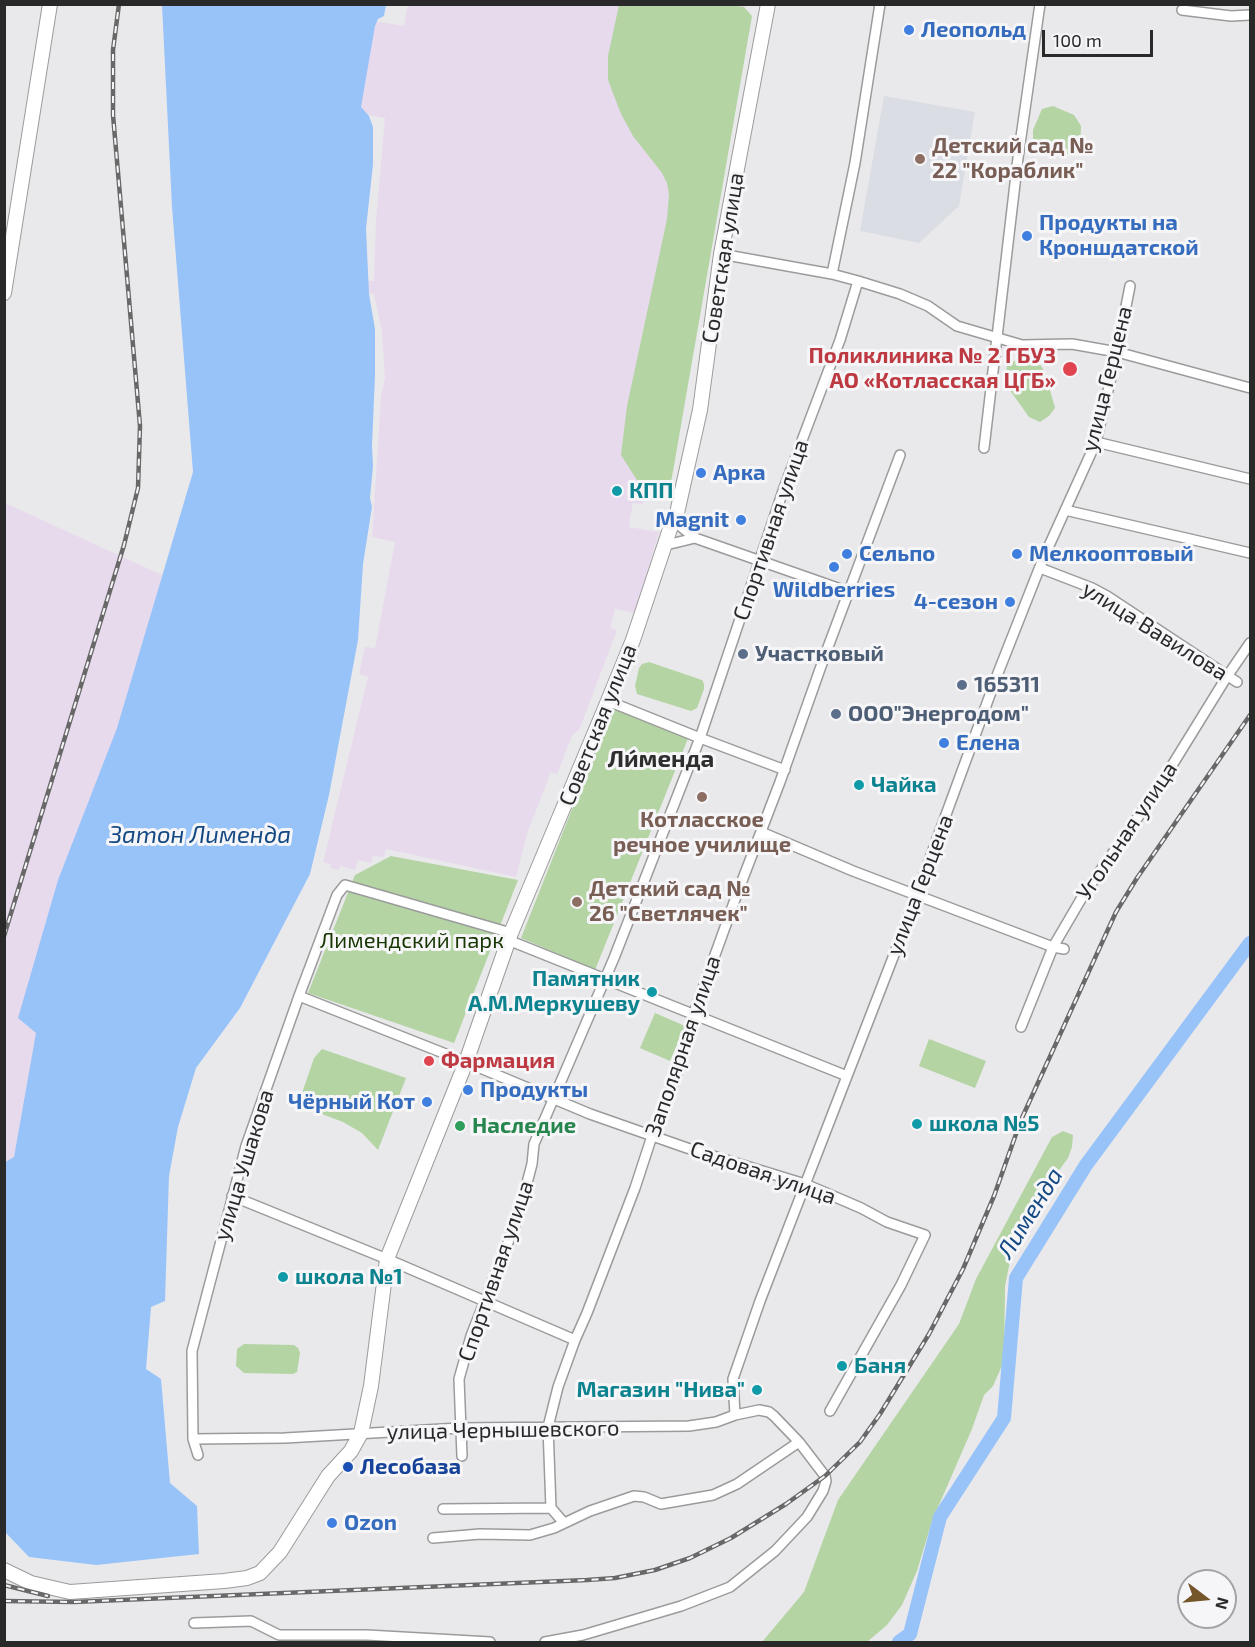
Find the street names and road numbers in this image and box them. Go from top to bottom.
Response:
street label: Советская улица [696,171,750,345]
street label: улица Герцена [1076,304,1138,454]
street label: Спортивная улица [728,436,814,624]
street label: улица Вавилова [1077,576,1233,686]
street label: Советская улица [554,640,642,810]
street label: Угольная улица [1071,757,1183,905]
street label: улица Герцена [881,811,959,959]
street label: Заполярная улица [640,952,726,1140]
street label: улица Ушакова [208,1086,280,1244]
street label: Садовая улица [687,1136,839,1210]
street label: Спортивная улица [453,1177,539,1365]
street label: улица Чернышевского [386,1415,620,1445]

